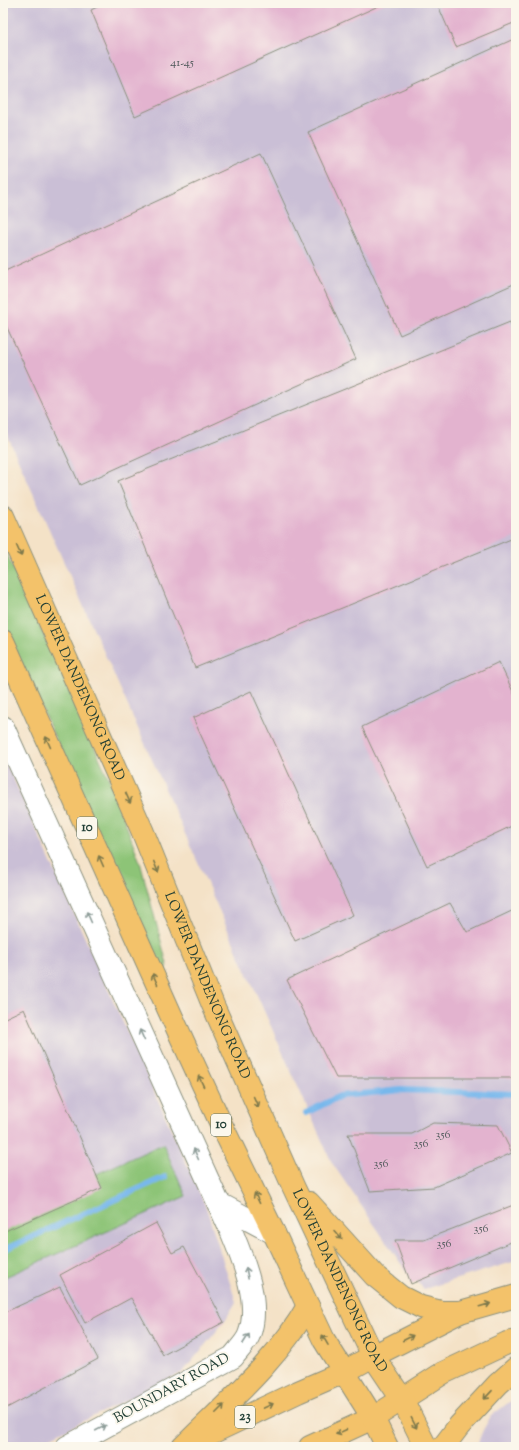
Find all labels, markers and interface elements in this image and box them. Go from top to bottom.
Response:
house number: 41-45 [170,54,194,72]
one-way arrow [16,545,23,557]
street label: LOWER DANDENONG ROAD [29,592,129,784]
one-way arrow [44,737,51,749]
one-way arrow [124,792,132,804]
road number: 10 [77,817,97,839]
one-way arrow [97,855,105,867]
one-way arrow [153,860,161,872]
street label: LOWER DANDENONG ROAD [158,889,255,1083]
one-way arrow [85,911,92,923]
one-way arrow [151,974,158,986]
one-way arrow [138,1030,146,1042]
one-way arrow [197,1075,204,1087]
one-way arrow [253,1096,260,1108]
road number: 10 [211,1114,231,1136]
house number: 356 [436,1126,450,1144]
house number: 356 [414,1135,428,1153]
one-way arrow [192,1148,199,1160]
house number: 356 [374,1155,388,1173]
street label: LOWER DANDENONG ROAD [286,1186,392,1377]
one-way arrow [253,1192,260,1204]
house number: 356 [474,1220,488,1238]
one-way arrow [334,1230,343,1241]
house number: 356 [437,1235,451,1253]
one-way arrow [243,1267,251,1280]
one-way arrow [478,1301,491,1308]
one-way arrow [242,1334,250,1345]
one-way arrow [320,1334,328,1346]
one-way arrow [401,1334,413,1342]
street label: BOUNDARY ROAD [110,1349,234,1429]
one-way arrow [483,1390,492,1400]
one-way arrow [262,1402,274,1409]
one-way arrow [215,1404,225,1414]
road number: 23 [235,1406,255,1428]
one-way arrow [411,1417,418,1429]
one-way arrow [95,1424,107,1432]
one-way arrow [336,1429,348,1436]

